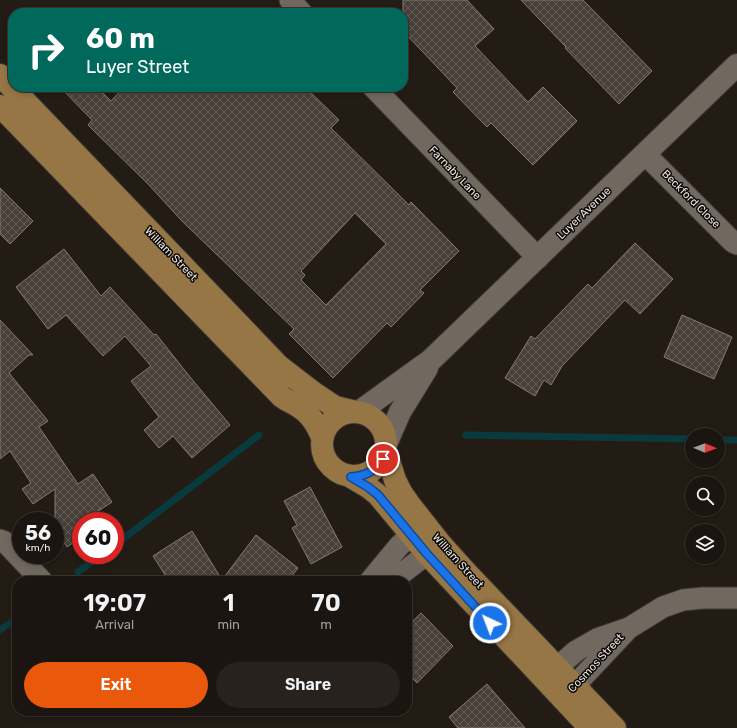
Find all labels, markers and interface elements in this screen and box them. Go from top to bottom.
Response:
text: 60 m [86,22,155,55]
icon: right [20,24,72,76]
text: Luyer Street [86,56,189,78]
street label: Farnaby Lane [426,144,484,202]
street label: Beckford Close [659,167,723,231]
street label: Luyer Avenue [554,184,614,242]
street label: William Street [142,224,200,284]
north arrow [685,428,725,468]
map controls [685,428,725,564]
pin [366,442,400,476]
icon: arrive [372,448,394,470]
button: search [685,476,725,516]
speed limit sign: 60 [72,512,124,564]
text: 56 [25,521,51,545]
button: layers [685,524,725,564]
street label: William Street [430,531,487,592]
text: km/h [26,542,50,554]
text: 19:07 [83,589,146,617]
text: 1 [223,589,234,617]
text: 70 [311,589,341,617]
position arrow [469,602,511,644]
text: Arrival [95,617,134,632]
text: min [217,617,240,632]
text: m [320,617,332,632]
street label: Cosmos Street [566,630,627,695]
button: Exit [24,662,208,708]
button: Share [216,662,400,708]

